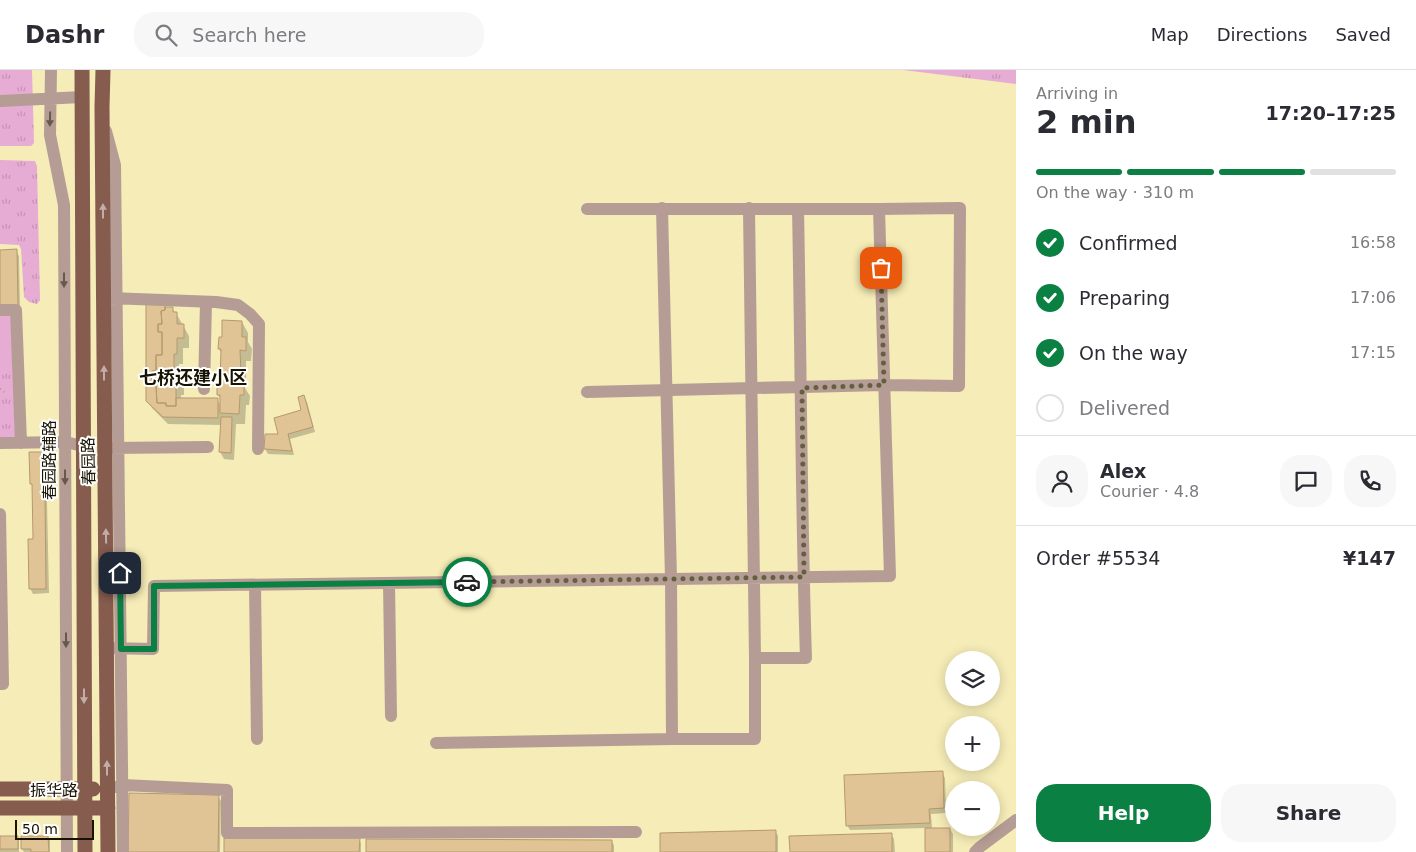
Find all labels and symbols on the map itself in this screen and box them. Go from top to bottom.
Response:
one-way arrow [46,111,54,127]
one-way arrow [99,203,107,219]
pin [860,247,902,289]
one-way arrow [60,272,68,288]
one-way arrow [100,365,108,381]
district label: 七桥还建小区 [139,367,247,388]
street label: 春园路辅路 [40,420,59,500]
street label: 春园路 [79,437,98,485]
one-way arrow [61,470,69,486]
one-way arrow [102,528,110,544]
pin [99,552,141,594]
courier [442,557,492,607]
one-way arrow [62,632,70,648]
one-way arrow [80,688,88,704]
one-way arrow [103,760,111,776]
street label: 振华路 [30,781,78,800]
scale bar [15,817,94,840]

